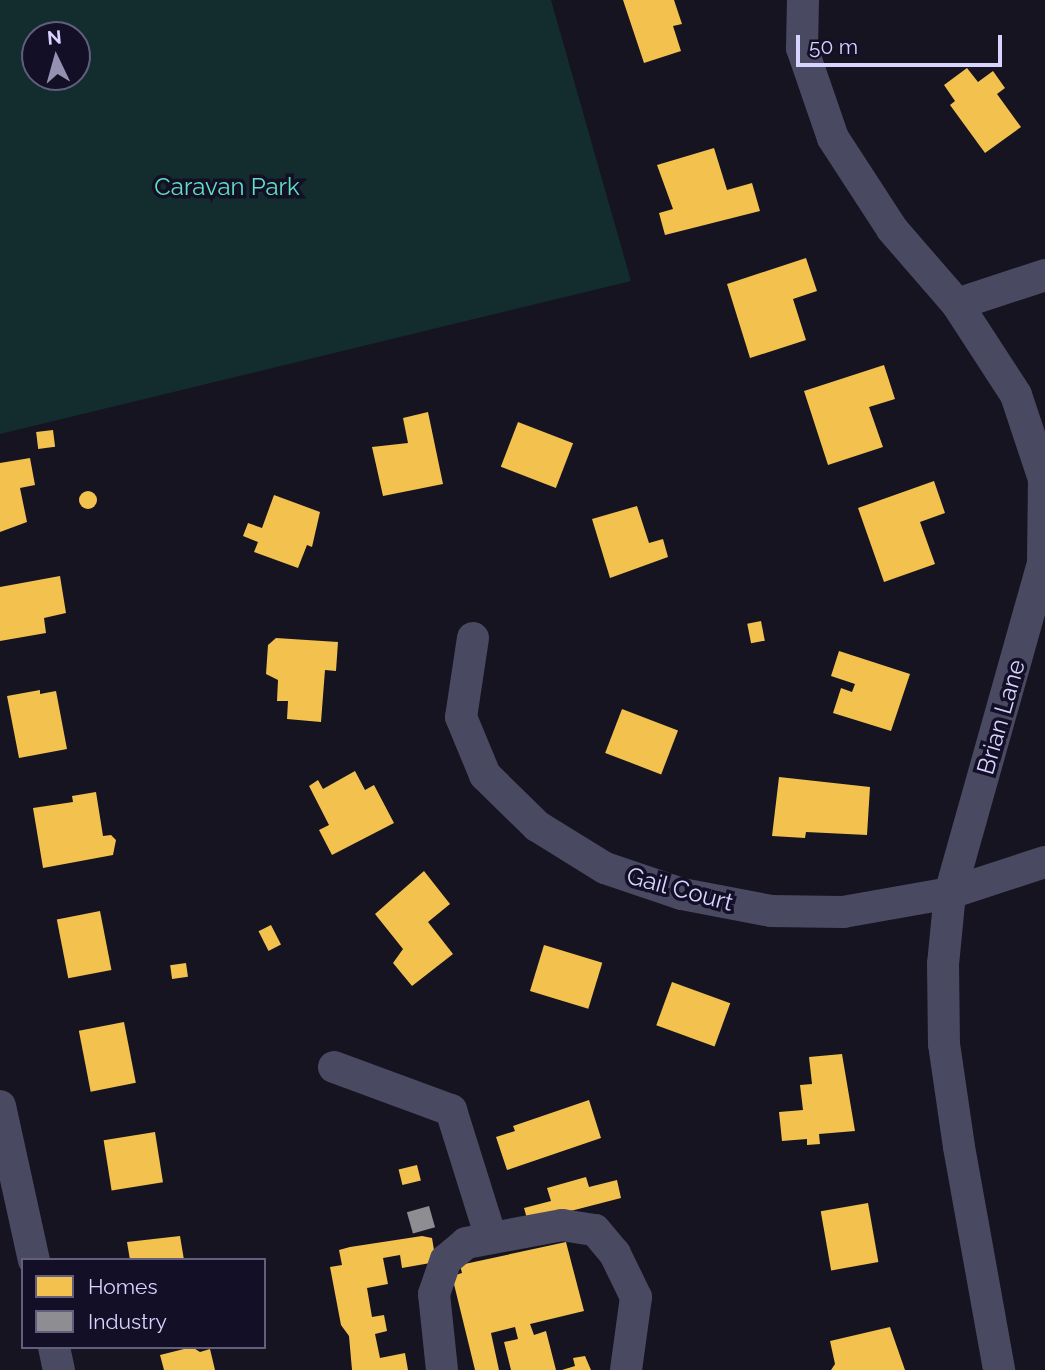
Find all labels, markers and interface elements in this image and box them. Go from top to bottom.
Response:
north arrow [21,21,91,91]
scale bar [800,21,1006,65]
text: N [46,25,63,49]
text: 50 m [809,34,858,59]
park label: Caravan Park [154,173,300,201]
street label: Brian Lane [971,656,1031,778]
street label: Gail Court [623,861,737,917]
legend [21,1258,266,1349]
text: Homes [88,1274,158,1299]
text: Industry [88,1309,167,1334]

